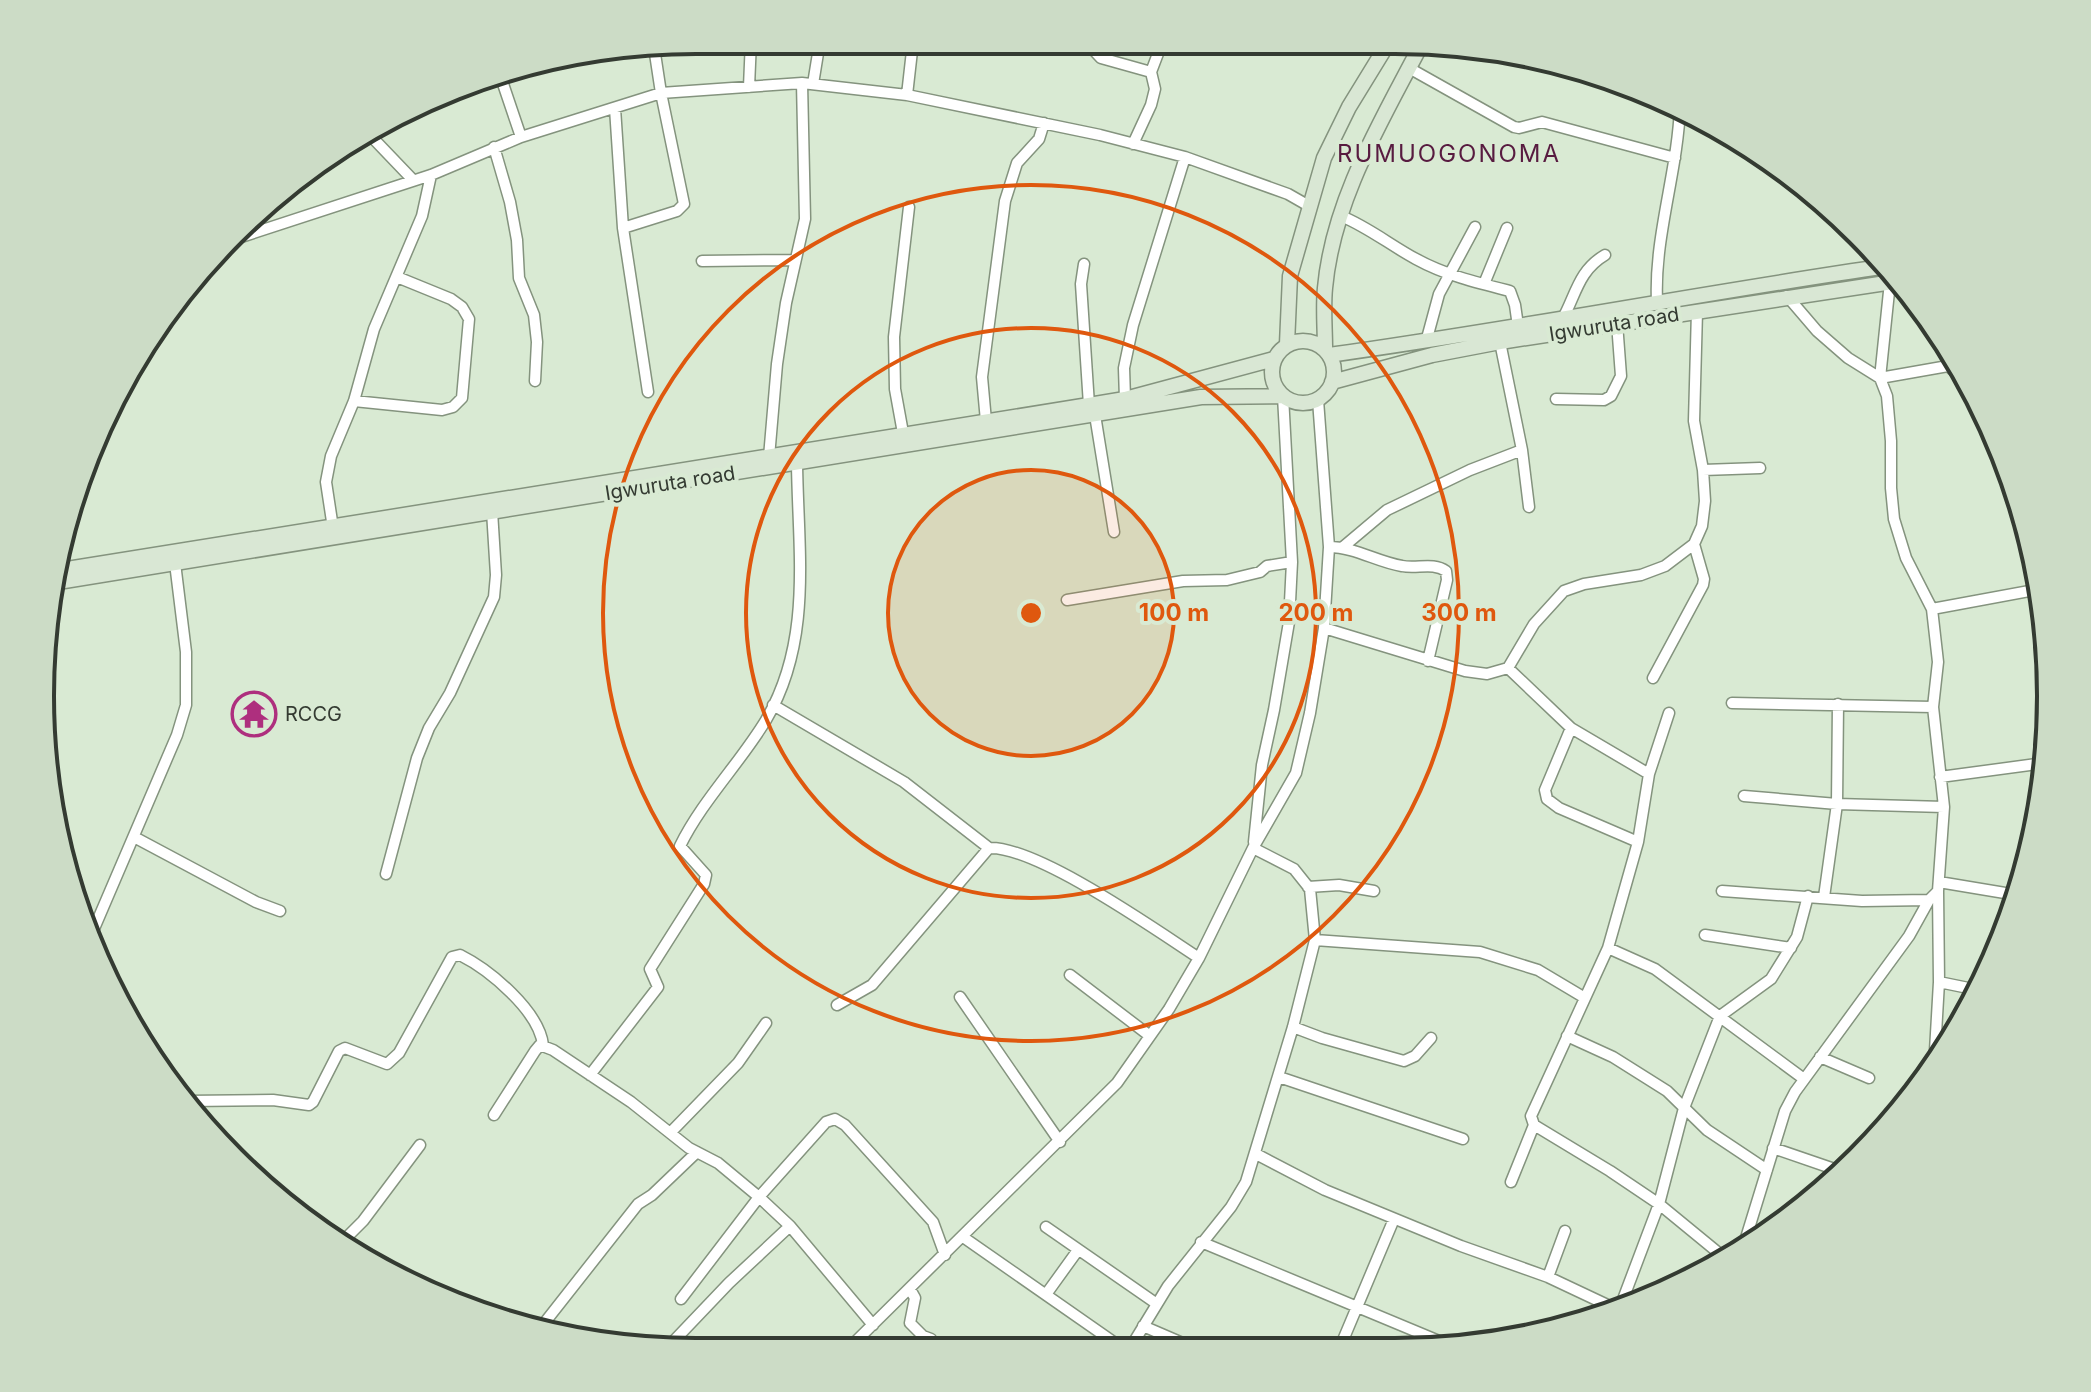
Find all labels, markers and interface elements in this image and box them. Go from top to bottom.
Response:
district label: RUMUOGONOMA [1337,139,1561,168]
street label: Igwuruta road [1547,302,1681,346]
street label: Igwuruta road [603,461,737,505]
text: 100 m [1139,598,1209,627]
text: 200 m [1278,598,1354,627]
text: 300 m [1421,598,1497,627]
centre of rings [1017,599,1045,627]
temple icon: RCCG [230,690,278,738]
place label: RCCG [285,702,342,726]

